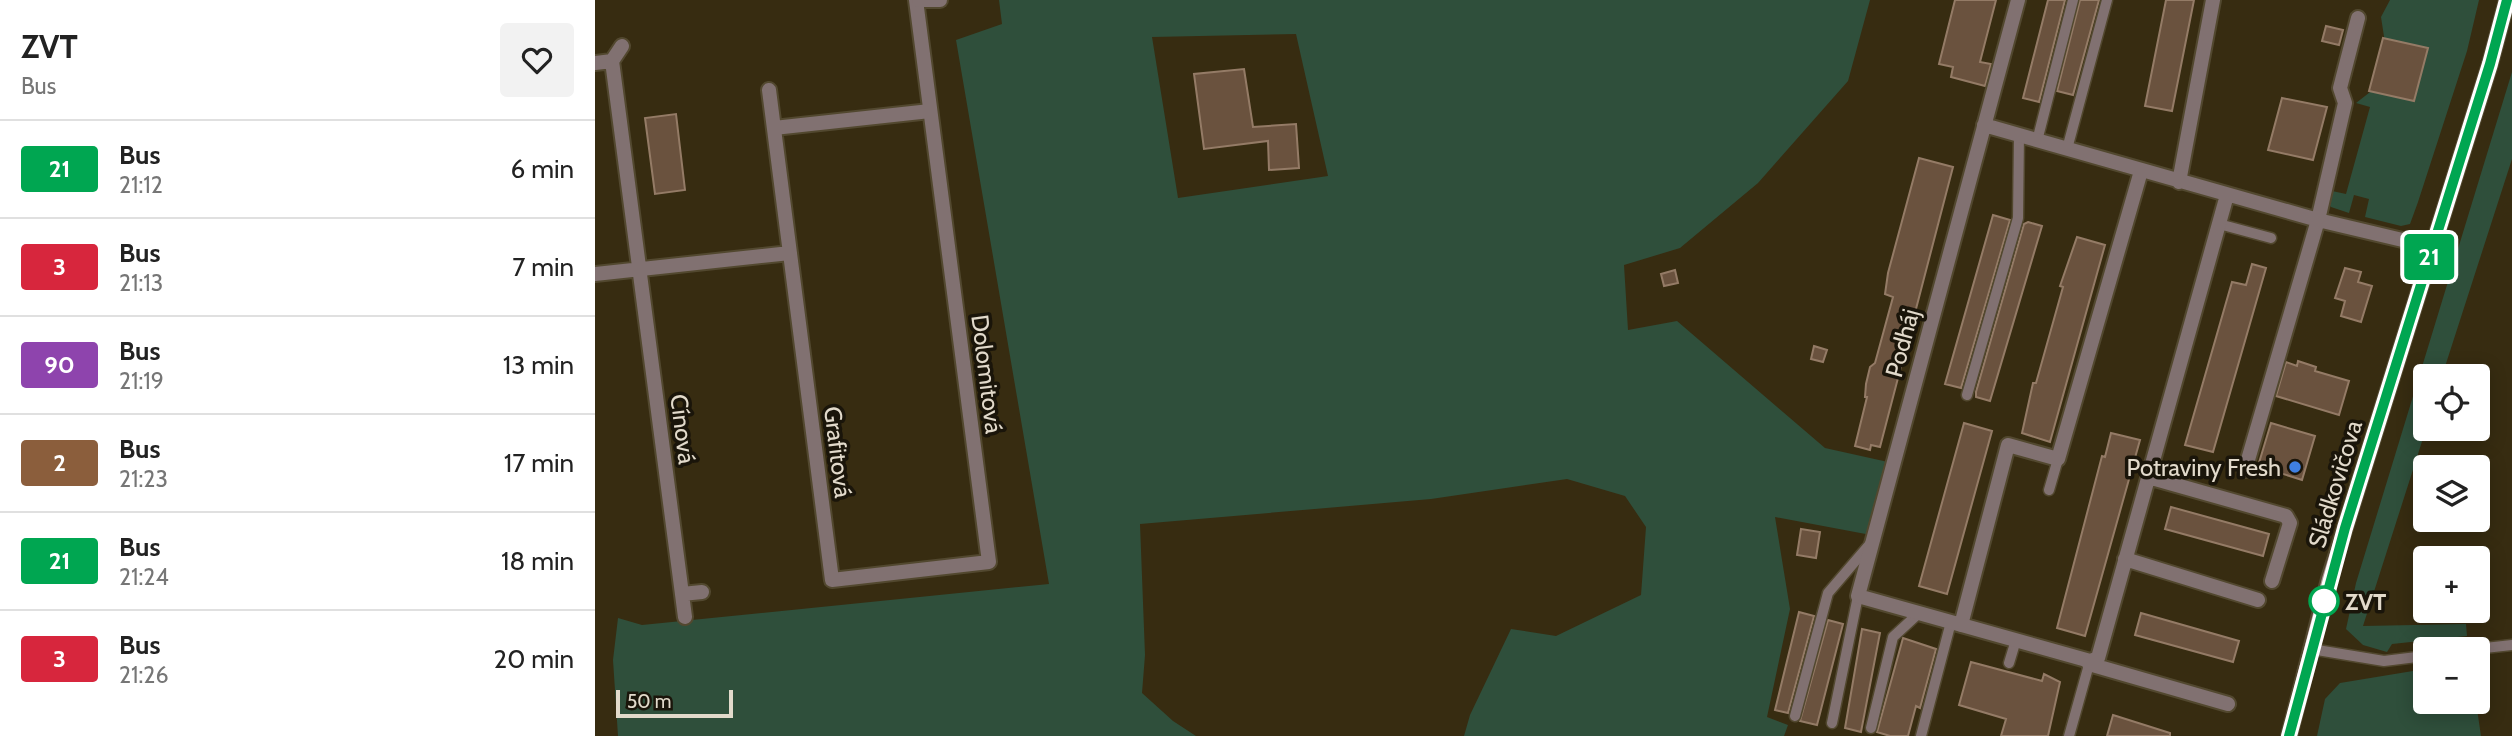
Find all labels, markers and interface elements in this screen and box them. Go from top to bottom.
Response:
button: heart [500,23,574,97]
text: ZVT [21,26,78,66]
text: Bus [21,72,56,100]
text: Bus [119,139,160,171]
text: 6 min [511,153,574,185]
text: 21 [49,154,70,183]
text: 21:12 [119,171,163,199]
line badge: 21 [2397,234,2461,280]
text: Bus [119,237,160,269]
text: 21 [2418,242,2440,271]
text: 7 min [512,251,574,283]
text: 3 [53,252,66,281]
text: 21:13 [119,269,163,297]
street label: Podháj [1879,306,1925,380]
street label: Dolomitová [965,313,1009,436]
text: Bus [119,335,160,367]
text: 13 min [503,349,574,381]
text: 90 [44,350,75,379]
map controls [2413,364,2490,714]
button: locate [2413,364,2490,441]
text: 21:19 [119,367,164,395]
street label: Cínová [664,392,702,466]
street label: Grafitová [818,405,858,500]
street label: Sládkovičova [2302,416,2368,551]
text: Bus [119,433,160,465]
text: 17 min [504,447,574,479]
text: 2 [53,448,66,477]
place label: Potraviny Fresh [2126,453,2281,482]
button: layers [2413,455,2490,532]
marker: Potraviny Fresh [2287,459,2303,475]
text: 21:23 [119,465,168,493]
text: Bus [119,531,160,563]
text: 18 min [501,545,574,577]
text: 21 [49,546,70,575]
button: + [2413,546,2490,623]
text: 21:24 [119,563,169,591]
marker: ZVT [2309,586,2339,616]
place label: ZVT [2345,587,2386,616]
text: Bus [119,629,160,661]
button: − [2413,637,2490,714]
text: 20 min [494,643,574,675]
text: 3 [53,644,66,673]
text: 21:26 [119,661,168,689]
scale bar [616,687,733,719]
text: 50 m [627,690,671,713]

